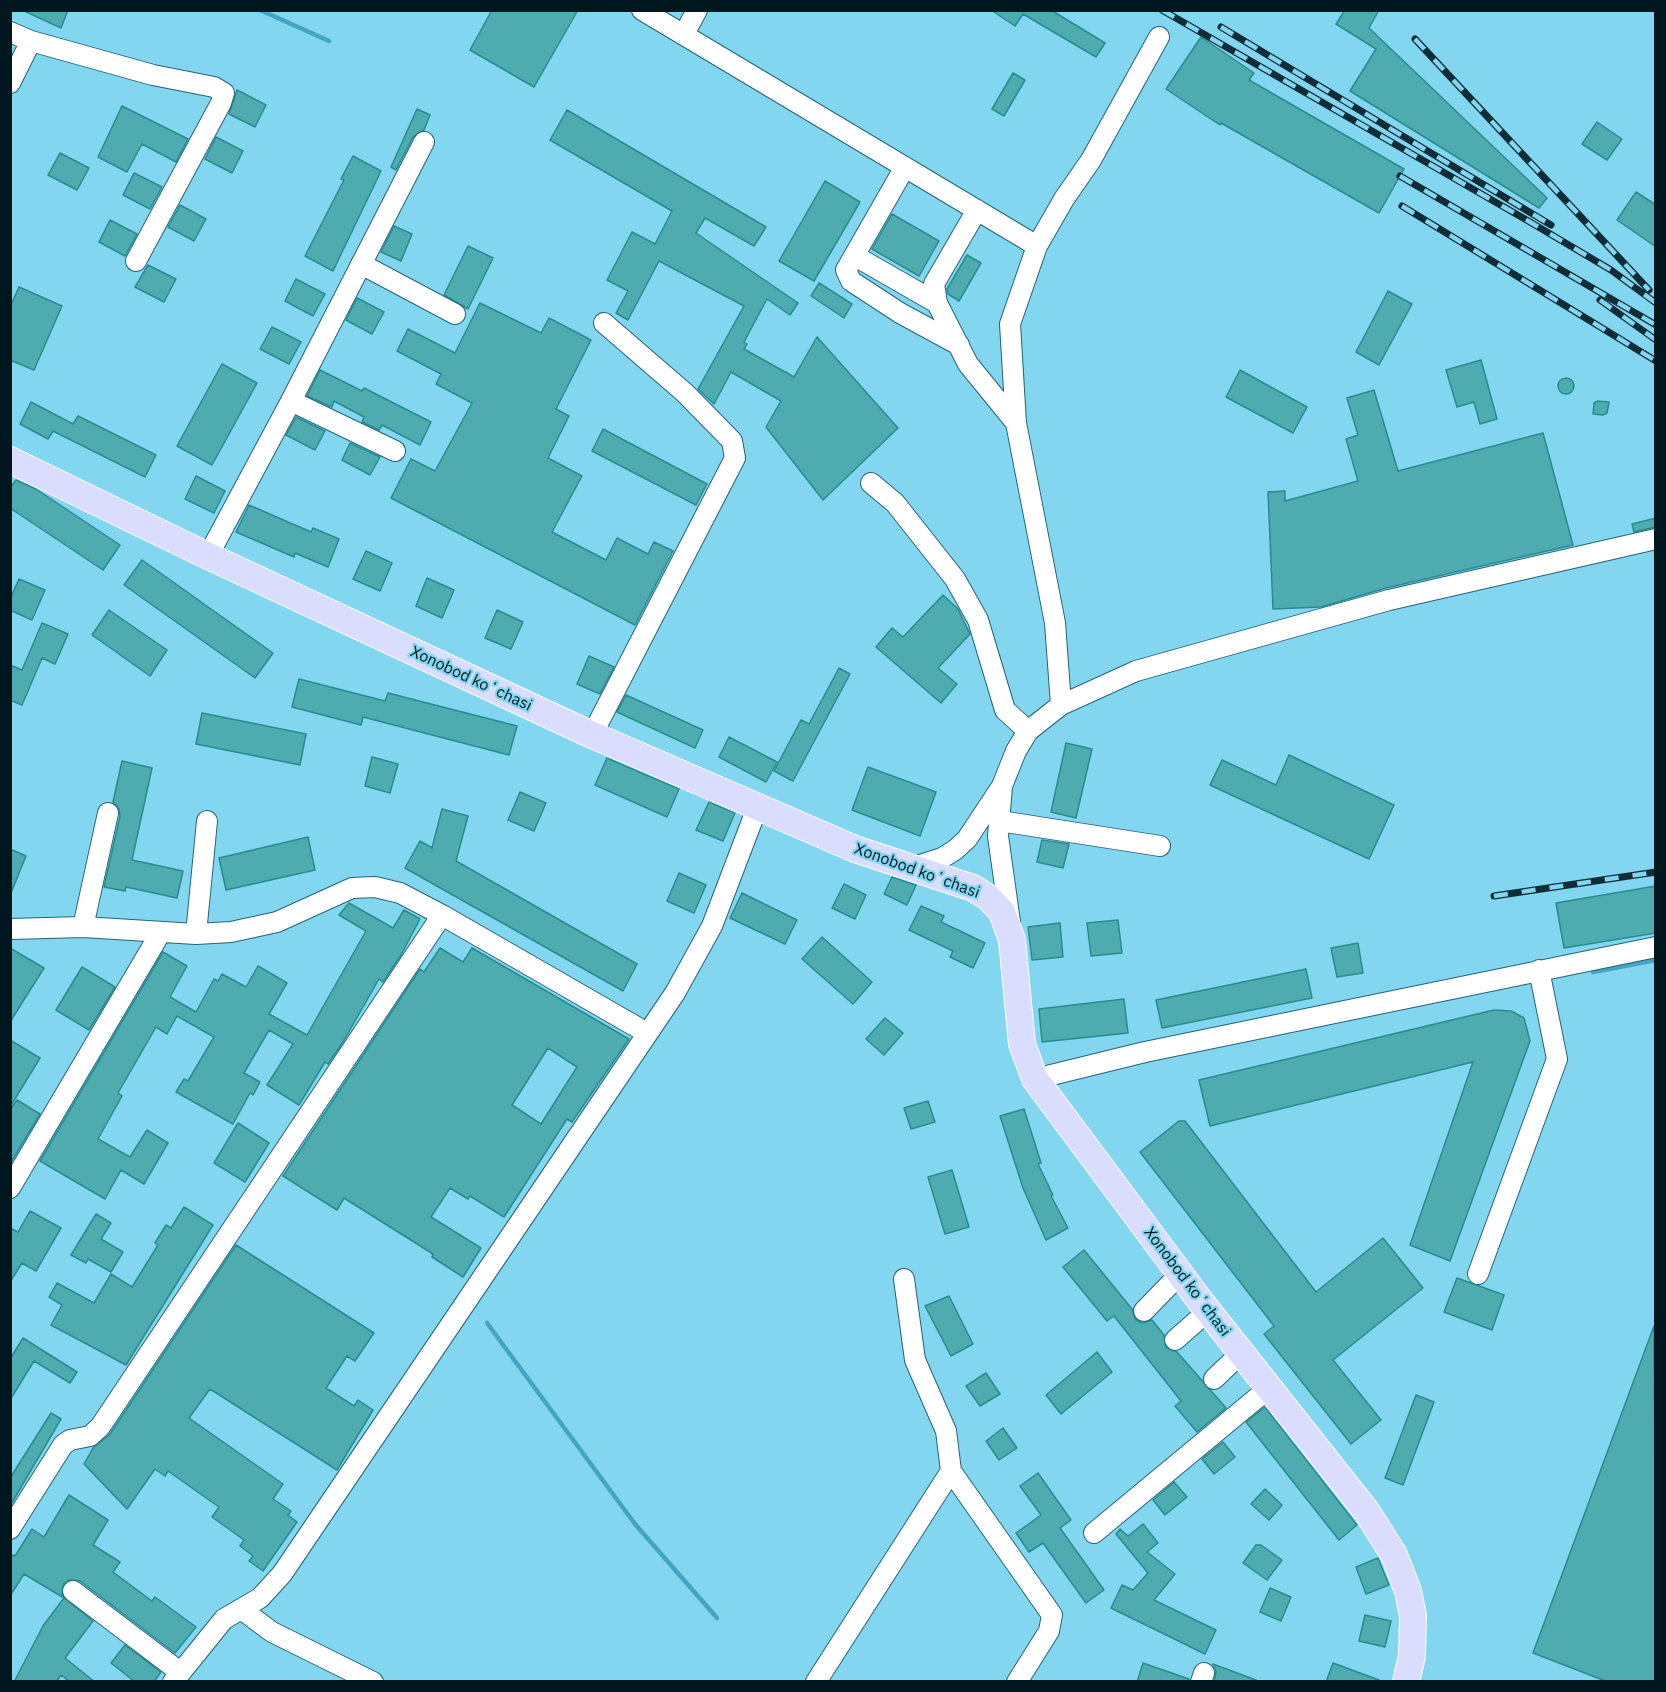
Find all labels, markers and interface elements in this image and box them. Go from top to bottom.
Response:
street label: Xonobod koʻchasi [407,642,535,716]
street label: Xonobod koʻchasi [852,839,982,903]
street label: Xonobod koʻchasi [1140,1223,1234,1341]

